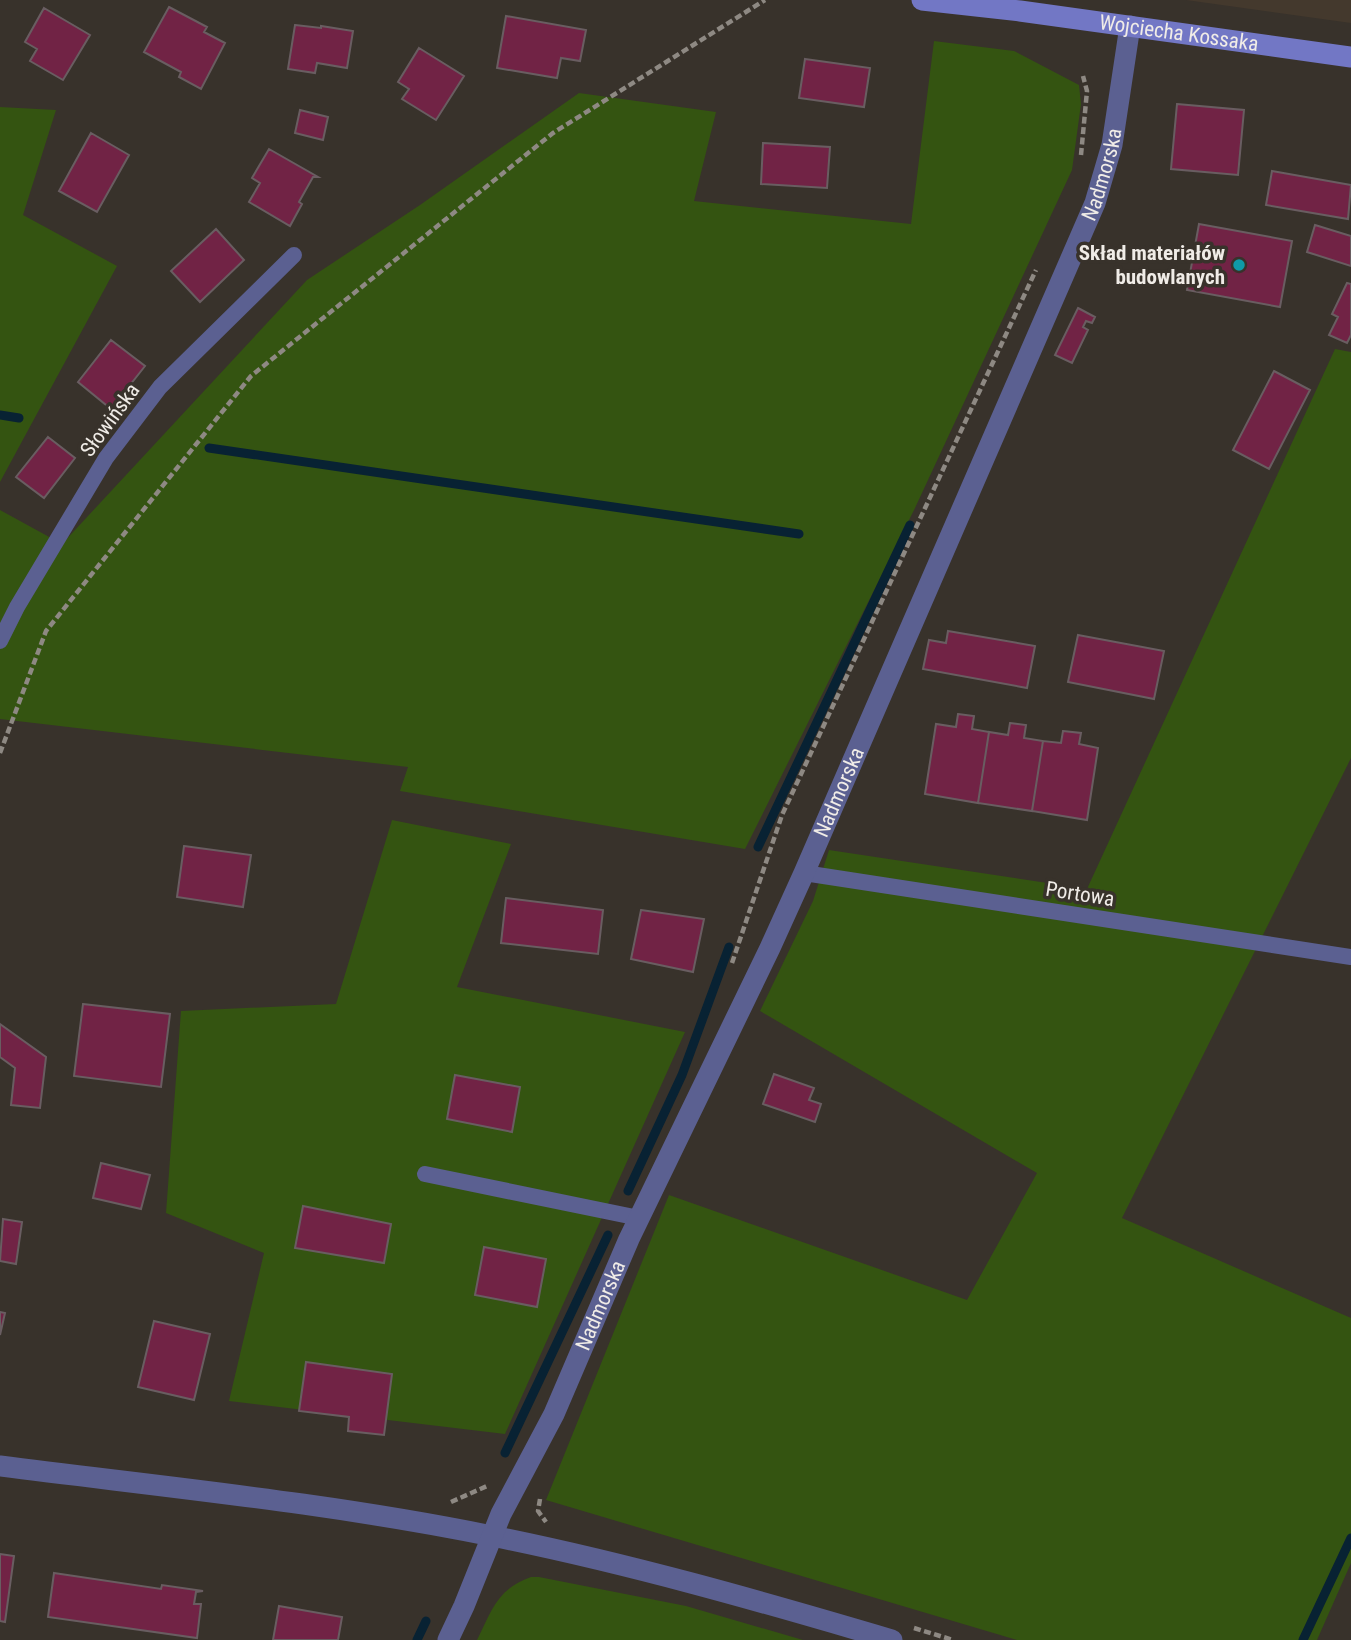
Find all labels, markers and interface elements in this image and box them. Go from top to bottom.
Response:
street label: Wojciecha Kossaka [1098,10,1260,56]
street label: Nadmorska [1077,127,1126,224]
place label: Skład materiałów budowlanych [1079,241,1225,289]
marker: Skład materiałów budowlanych [1231,257,1247,273]
street label: Słowińska [75,379,145,461]
street label: Nadmorska [809,744,869,841]
street label: Portowa [1044,877,1116,911]
street label: Nadmorska [571,1257,630,1354]

